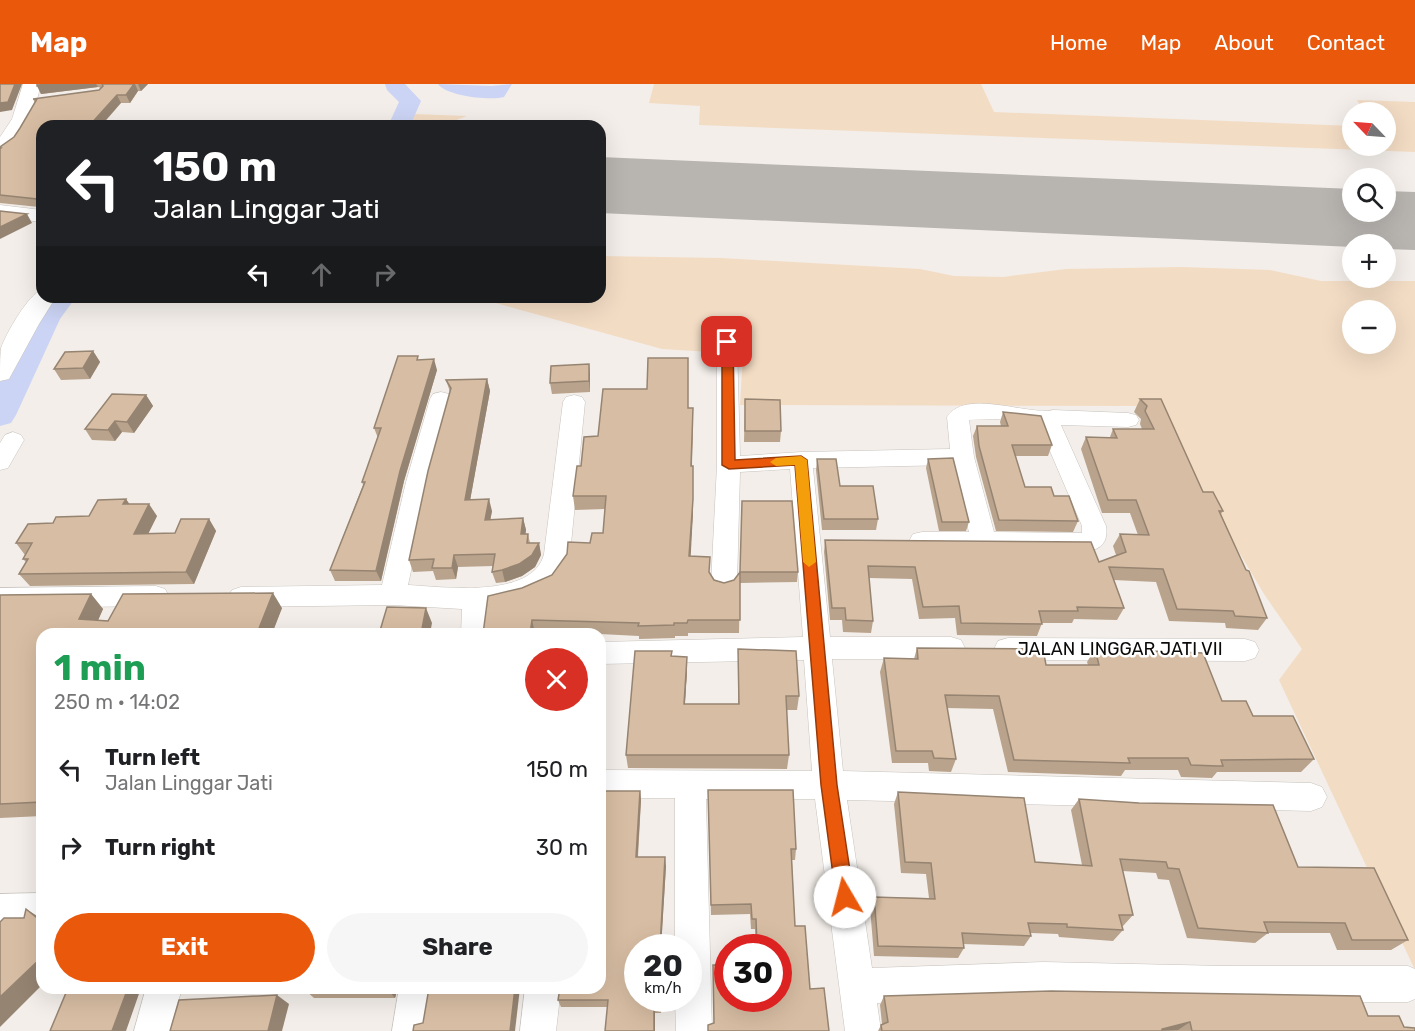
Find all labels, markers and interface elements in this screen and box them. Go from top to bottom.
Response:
text: Map [30,26,87,59]
text: Home [1050,30,1107,55]
text: Map [1140,30,1181,55]
text: About [1214,30,1274,55]
text: Contact [1307,30,1385,55]
north arrow [1342,102,1396,156]
map controls [1342,102,1396,354]
text: 150 m [153,142,277,192]
icon: left [54,144,132,222]
button: search [1342,168,1396,222]
text: Jalan Linggar Jati [153,193,380,225]
button: + [1342,234,1396,288]
icon: left [242,258,275,291]
icon: ahead [305,258,338,291]
icon: right [368,258,401,291]
button: − [1342,300,1396,354]
pin [701,316,752,367]
icon: arrive [710,325,743,358]
street label: JALAN LINGGAR JATI VII [1017,638,1223,660]
text: 1 min [54,646,146,689]
button: close [525,648,588,711]
text: 250 m · 14:02 [54,690,180,714]
text: Turn left [105,744,200,771]
icon: left [54,753,87,786]
text: 150 m [527,756,588,783]
text: Jalan Linggar Jati [105,771,273,795]
icon: right [54,831,87,864]
text: Turn right [105,834,215,861]
text: 30 m [536,834,588,861]
position arrow [813,865,877,929]
button: Exit [54,913,315,982]
button: Share [327,913,588,982]
speed limit sign: 30 [714,934,792,1012]
text: 20 [643,948,683,984]
text: km/h [644,979,682,997]

